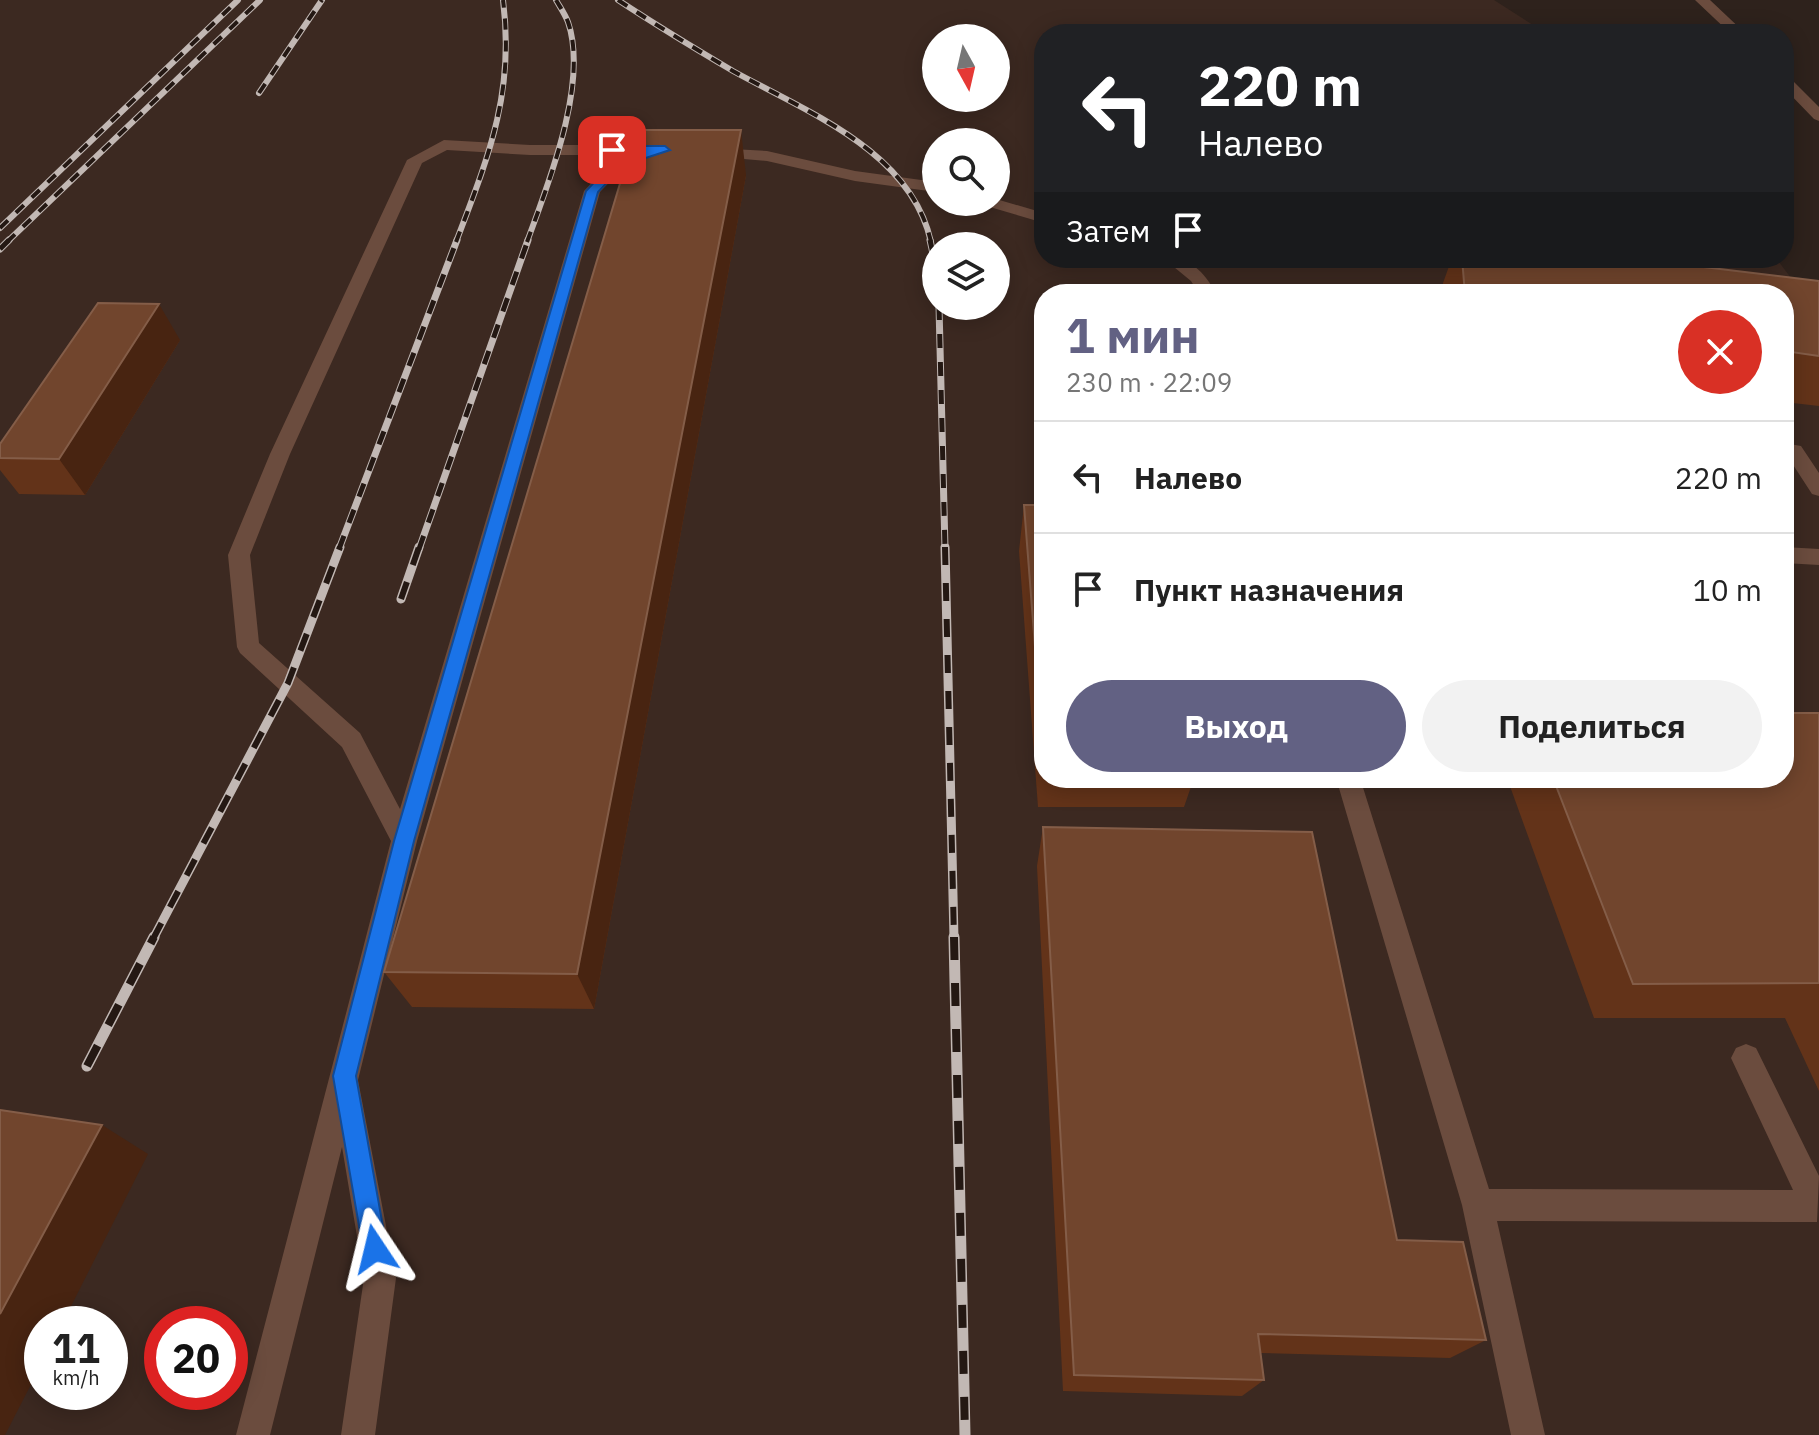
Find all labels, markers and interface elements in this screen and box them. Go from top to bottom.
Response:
north arrow [922,24,1010,112]
map controls [922,24,1010,320]
text: 220 m [1198,49,1362,121]
icon: left [1066,56,1170,160]
pin [578,116,646,184]
text: Налево [1198,119,1323,166]
icon: arrive [590,128,634,172]
button: search [922,128,1010,216]
icon: arrive [1166,208,1210,252]
text: Затем [1066,211,1150,250]
button: layers [922,232,1010,320]
text: 1 мин [1066,304,1200,366]
button: close [1678,310,1762,394]
text: 230 m · 22:09 [1066,365,1232,399]
icon: left [1066,455,1110,499]
text: Налево [1134,458,1242,497]
text: 220 m [1675,458,1762,497]
icon: arrive [1066,567,1110,611]
text: Пункт назначения [1134,570,1404,609]
text: 10 m [1693,570,1762,609]
button: Выход [1066,680,1406,772]
button: Поделиться [1422,680,1762,772]
position arrow [333,1207,417,1291]
speed limit sign: 20 [144,1306,248,1410]
text: 11 [52,1322,100,1374]
text: km/h [52,1364,100,1391]

